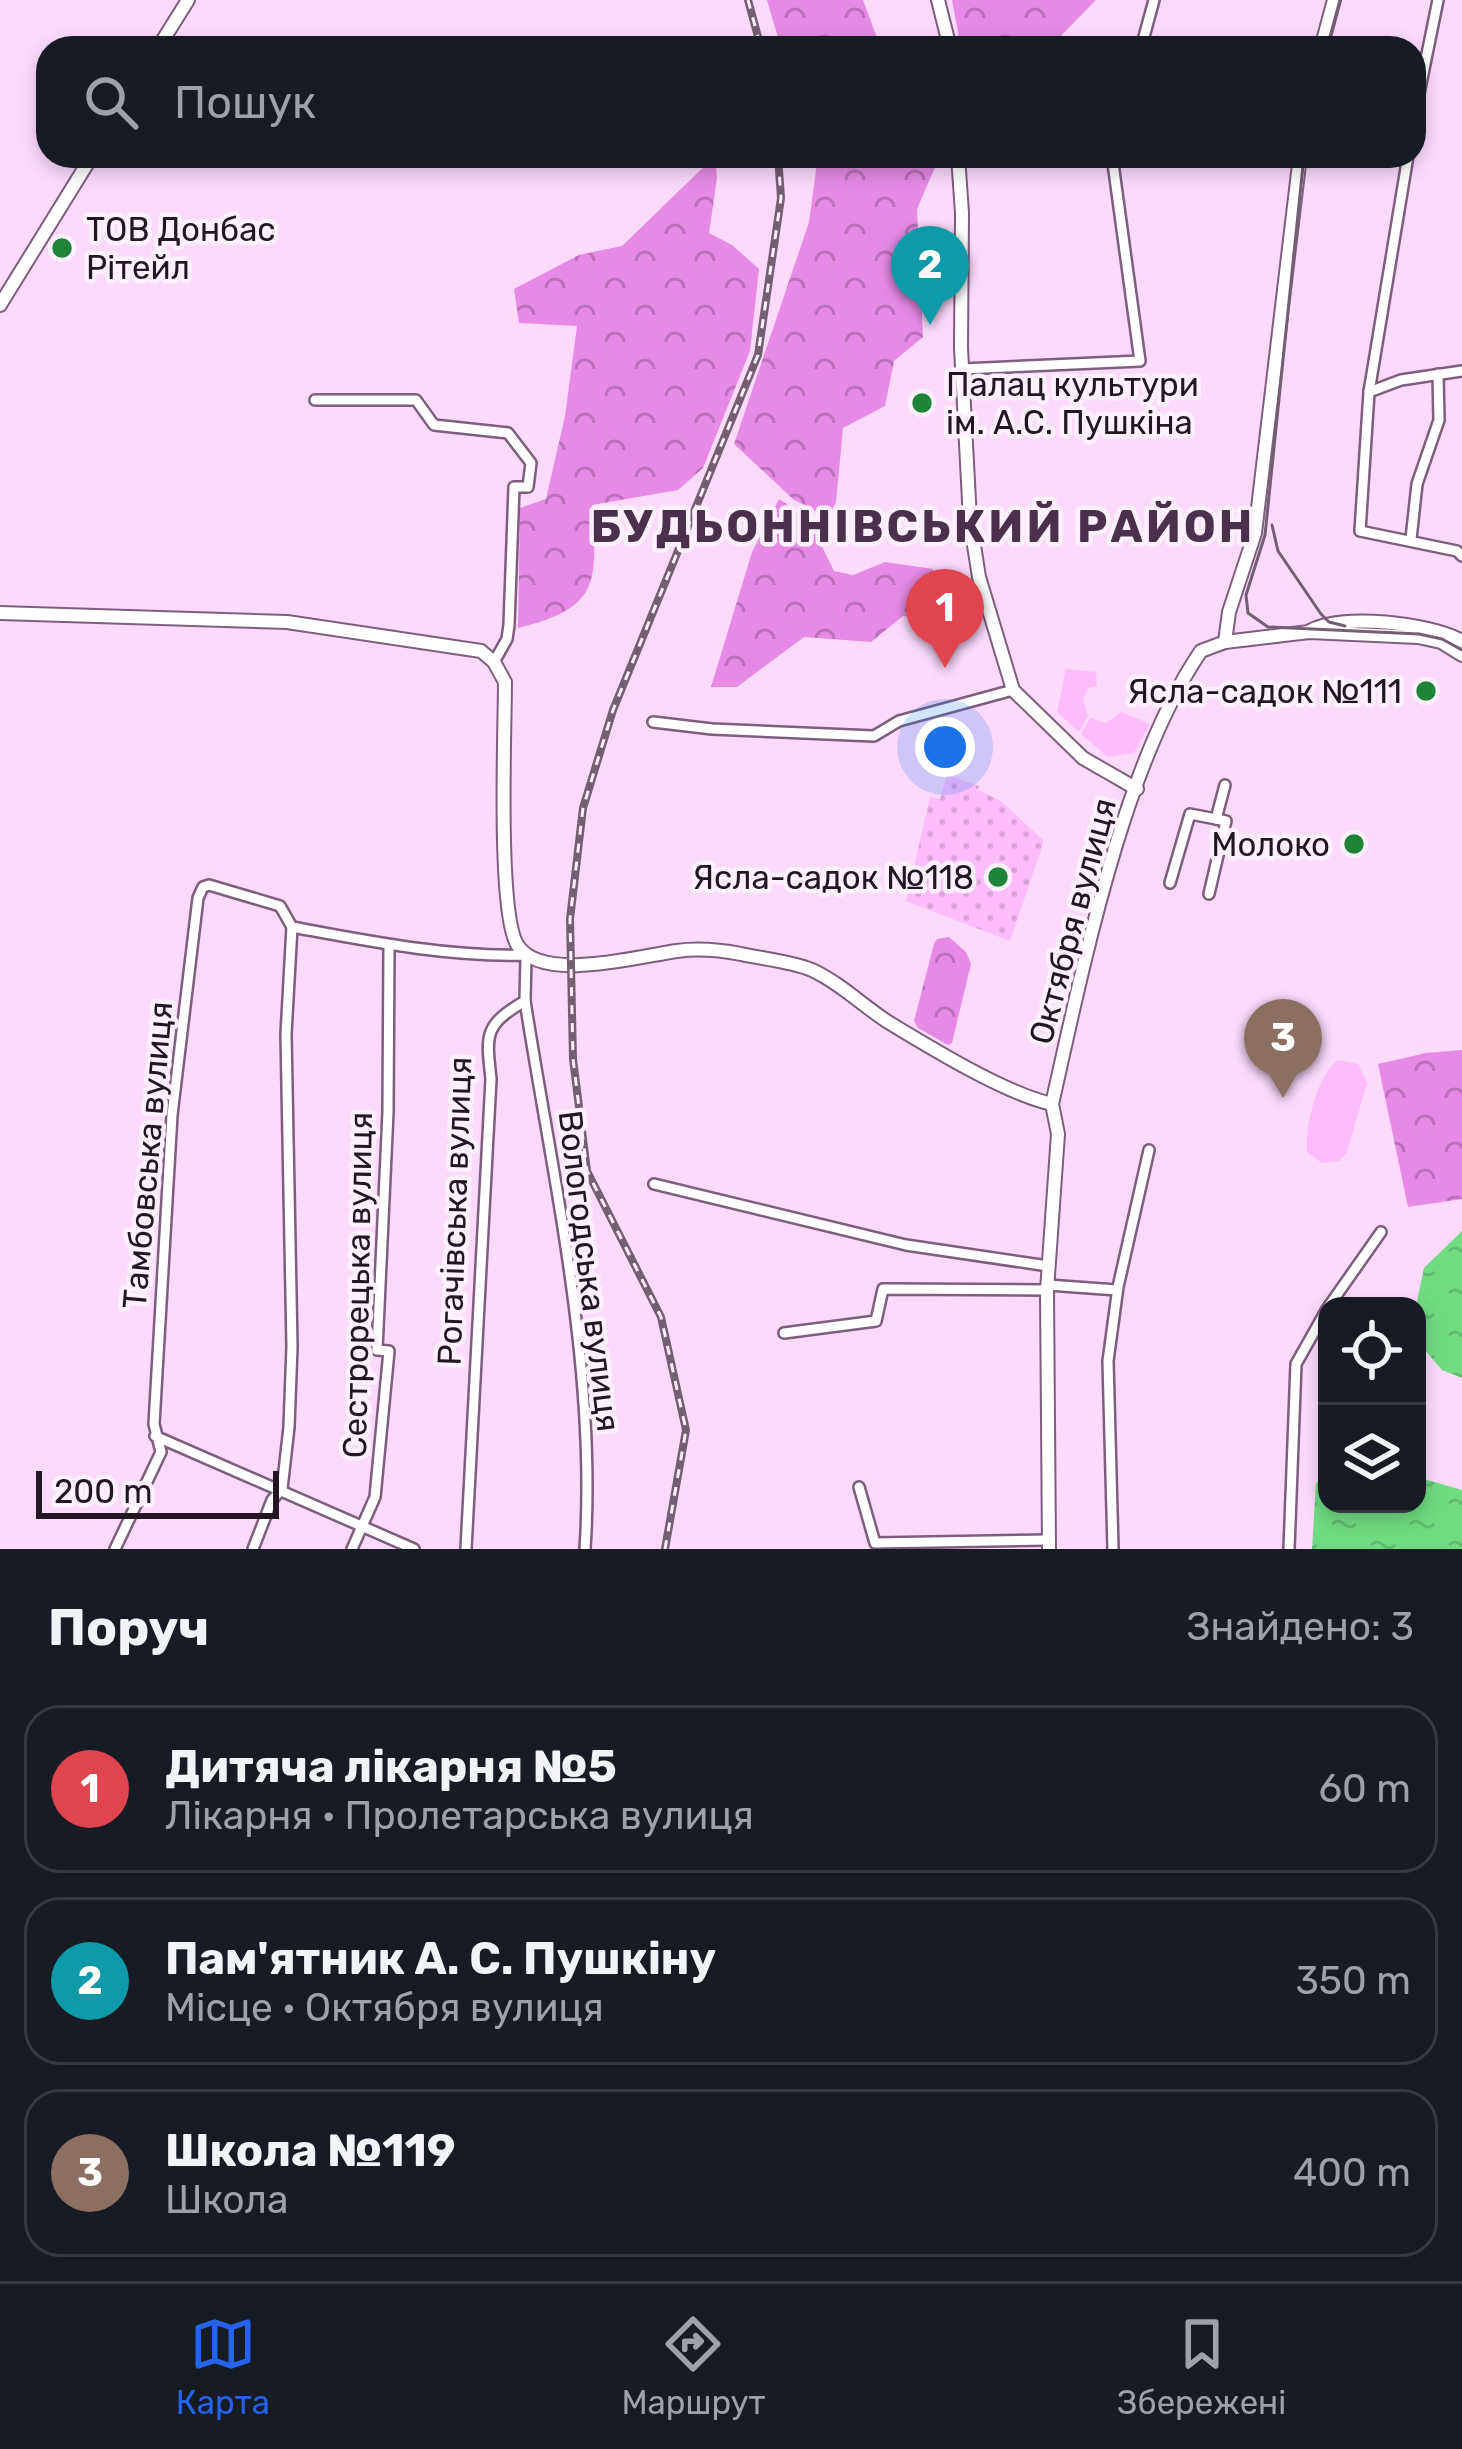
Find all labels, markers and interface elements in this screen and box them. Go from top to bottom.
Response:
search box [36,36,1426,168]
icon: search [78,69,144,135]
text: Пошук [174,76,316,129]
place label: ТОВ Донбас Рітейл [86,210,276,287]
pin: 2 [891,226,969,325]
marker: ТОВ Донбас Рітейл [49,235,75,261]
place label: Палац культури ім. А.С. Пушкіна [946,365,1199,442]
marker: Палац культури ім. А.С. Пушкіна [909,390,935,416]
district label: БУДЬОННІВСЬКИЙ РАЙОН [591,500,1255,553]
pin: 1 [906,569,984,668]
place label: Ясла-садок №111 [1127,672,1402,711]
marker: Ясла-садок №111 [1413,678,1439,704]
your location [915,717,975,777]
street label: Октября вулиця [1021,794,1124,1048]
place label: Молоко [1211,825,1330,864]
marker: Молоко [1341,831,1367,857]
place label: Ясла-садок №118 [692,858,974,897]
marker: Ясла-садок №118 [985,864,1011,890]
pin: 3 [1244,999,1322,1098]
street label: Тамбовська вулиця [115,1000,180,1310]
street label: Рогачівська вулиця [430,1056,479,1366]
street label: Вологодська вулиця [550,1108,629,1434]
street label: Сестрорецька вулиця [335,1111,380,1459]
map controls [1318,1297,1426,1513]
button: locate [1318,1297,1426,1405]
button: layers [1318,1405,1426,1513]
scale bar [36,1465,279,1518]
text: 200 m [54,1472,153,1511]
text: Поруч [48,1597,209,1658]
text: Знайдено: 3 [1186,1604,1414,1650]
text: Дитяча лікарня №5 [165,1740,617,1793]
text: 1 [80,1766,100,1812]
text: 60 m [1318,1766,1411,1812]
text: Лікарня · Пролетарська вулиця [165,1793,754,1839]
text: Пам'ятник А. С. Пушкіну [165,1932,716,1985]
text: 2 [77,1958,103,2004]
text: 350 m [1295,1958,1411,2004]
text: Місце · Октября вулиця [165,1985,604,2031]
text: Школа №119 [165,2124,456,2177]
text: 3 [77,2150,103,2196]
text: 400 m [1293,2150,1411,2196]
text: Школа [165,2177,289,2223]
tab: Карта [176,2311,270,2422]
tab: Маршрут [621,2311,765,2422]
tab: Збережені [1117,2311,1286,2422]

